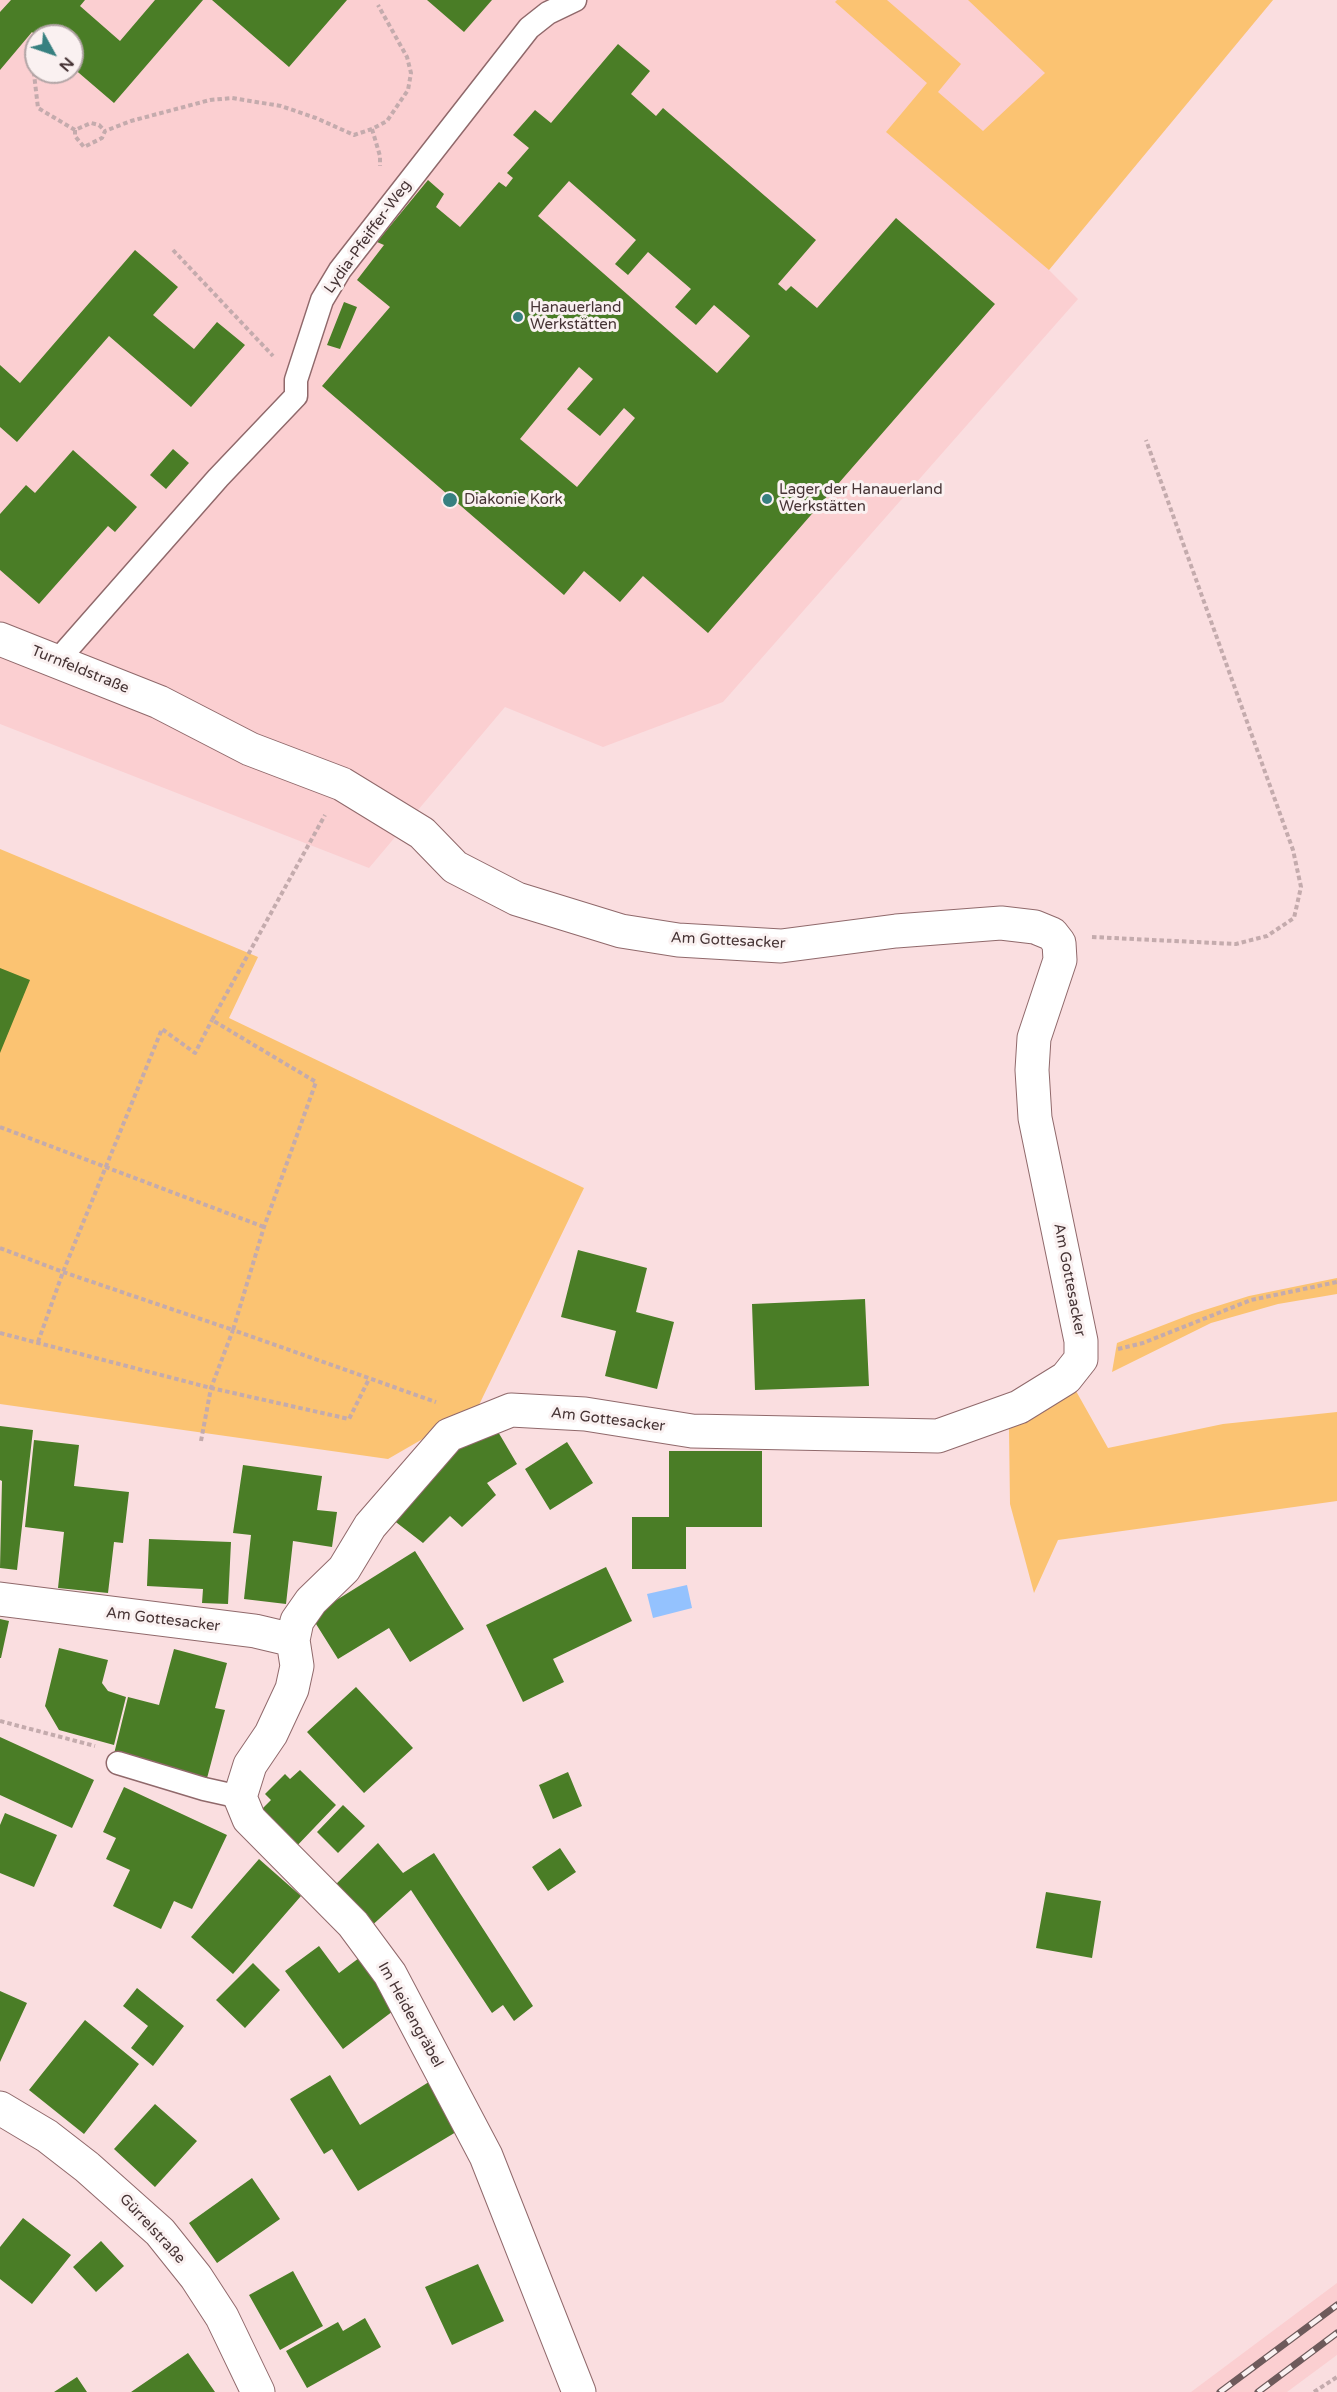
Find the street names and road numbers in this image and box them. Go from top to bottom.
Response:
street label: Lydia-Pfeiffer-Weg [321,177,415,297]
street label: Turnfeldstraße [29,642,131,698]
street label: Am Gottesacker [670,929,786,953]
street label: Am Gottesacker [1049,1222,1089,1338]
street label: Am Gottesacker [550,1404,666,1436]
street label: Am Gottesacker [105,1604,221,1636]
street label: Im Heidengräbel [374,1959,446,2071]
street label: Gürrelstraße [115,2190,189,2268]

